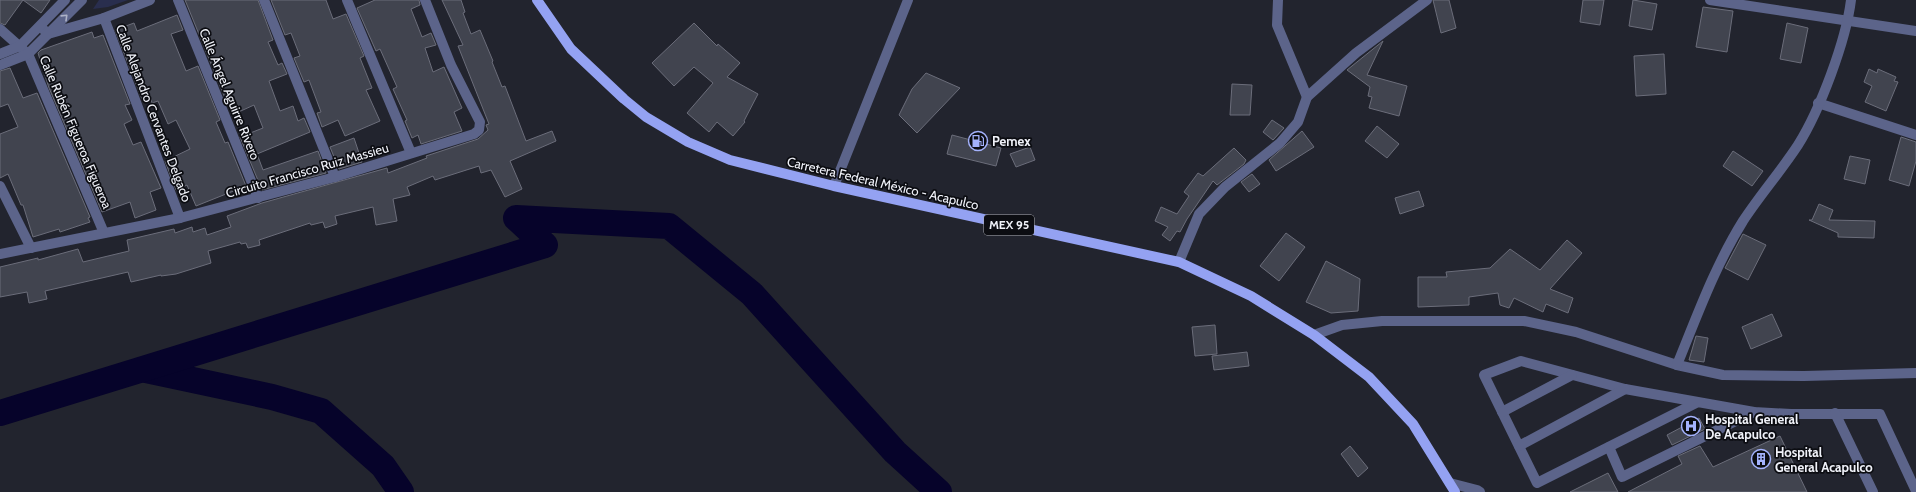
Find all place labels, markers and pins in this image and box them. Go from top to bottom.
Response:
fuel station icon: Pemex [967,130,989,152]
place label: Pemex [992,133,1031,149]
place label: Hospital General De Acapulco [1705,411,1799,442]
hospital icon: Hospital General De Acapulco [1680,415,1702,437]
place label: Hospital General Acapulco [1775,444,1873,475]
building icon: Hospital General Acapulco [1750,448,1772,470]

